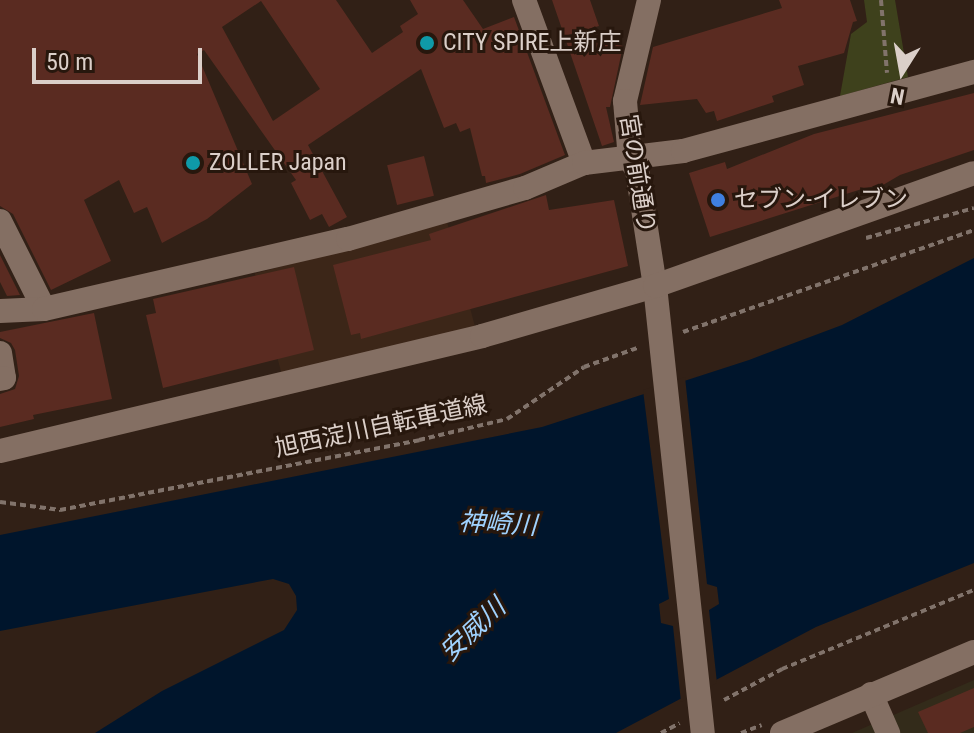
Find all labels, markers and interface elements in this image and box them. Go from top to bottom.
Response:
place label: CITY SPIRE上新庄 [443,29,621,57]
scale bar [36,32,206,82]
north arrow [862,32,942,112]
marker: CITY SPIRE上新庄 [418,34,436,52]
text: 50 m [46,48,93,76]
text: N [888,82,906,110]
street label: 宮の前通り [613,112,661,236]
place label: ZOLLER Japan [209,149,347,177]
marker: ZOLLER Japan [184,154,202,172]
place label: セブン-イレブン [734,186,908,214]
marker: セブン-イレブン [709,191,727,209]
street label: 旭西淀川自転車道線 [272,390,490,464]
water label: 神崎川 [458,506,538,542]
water label: 安威川 [434,592,512,668]

